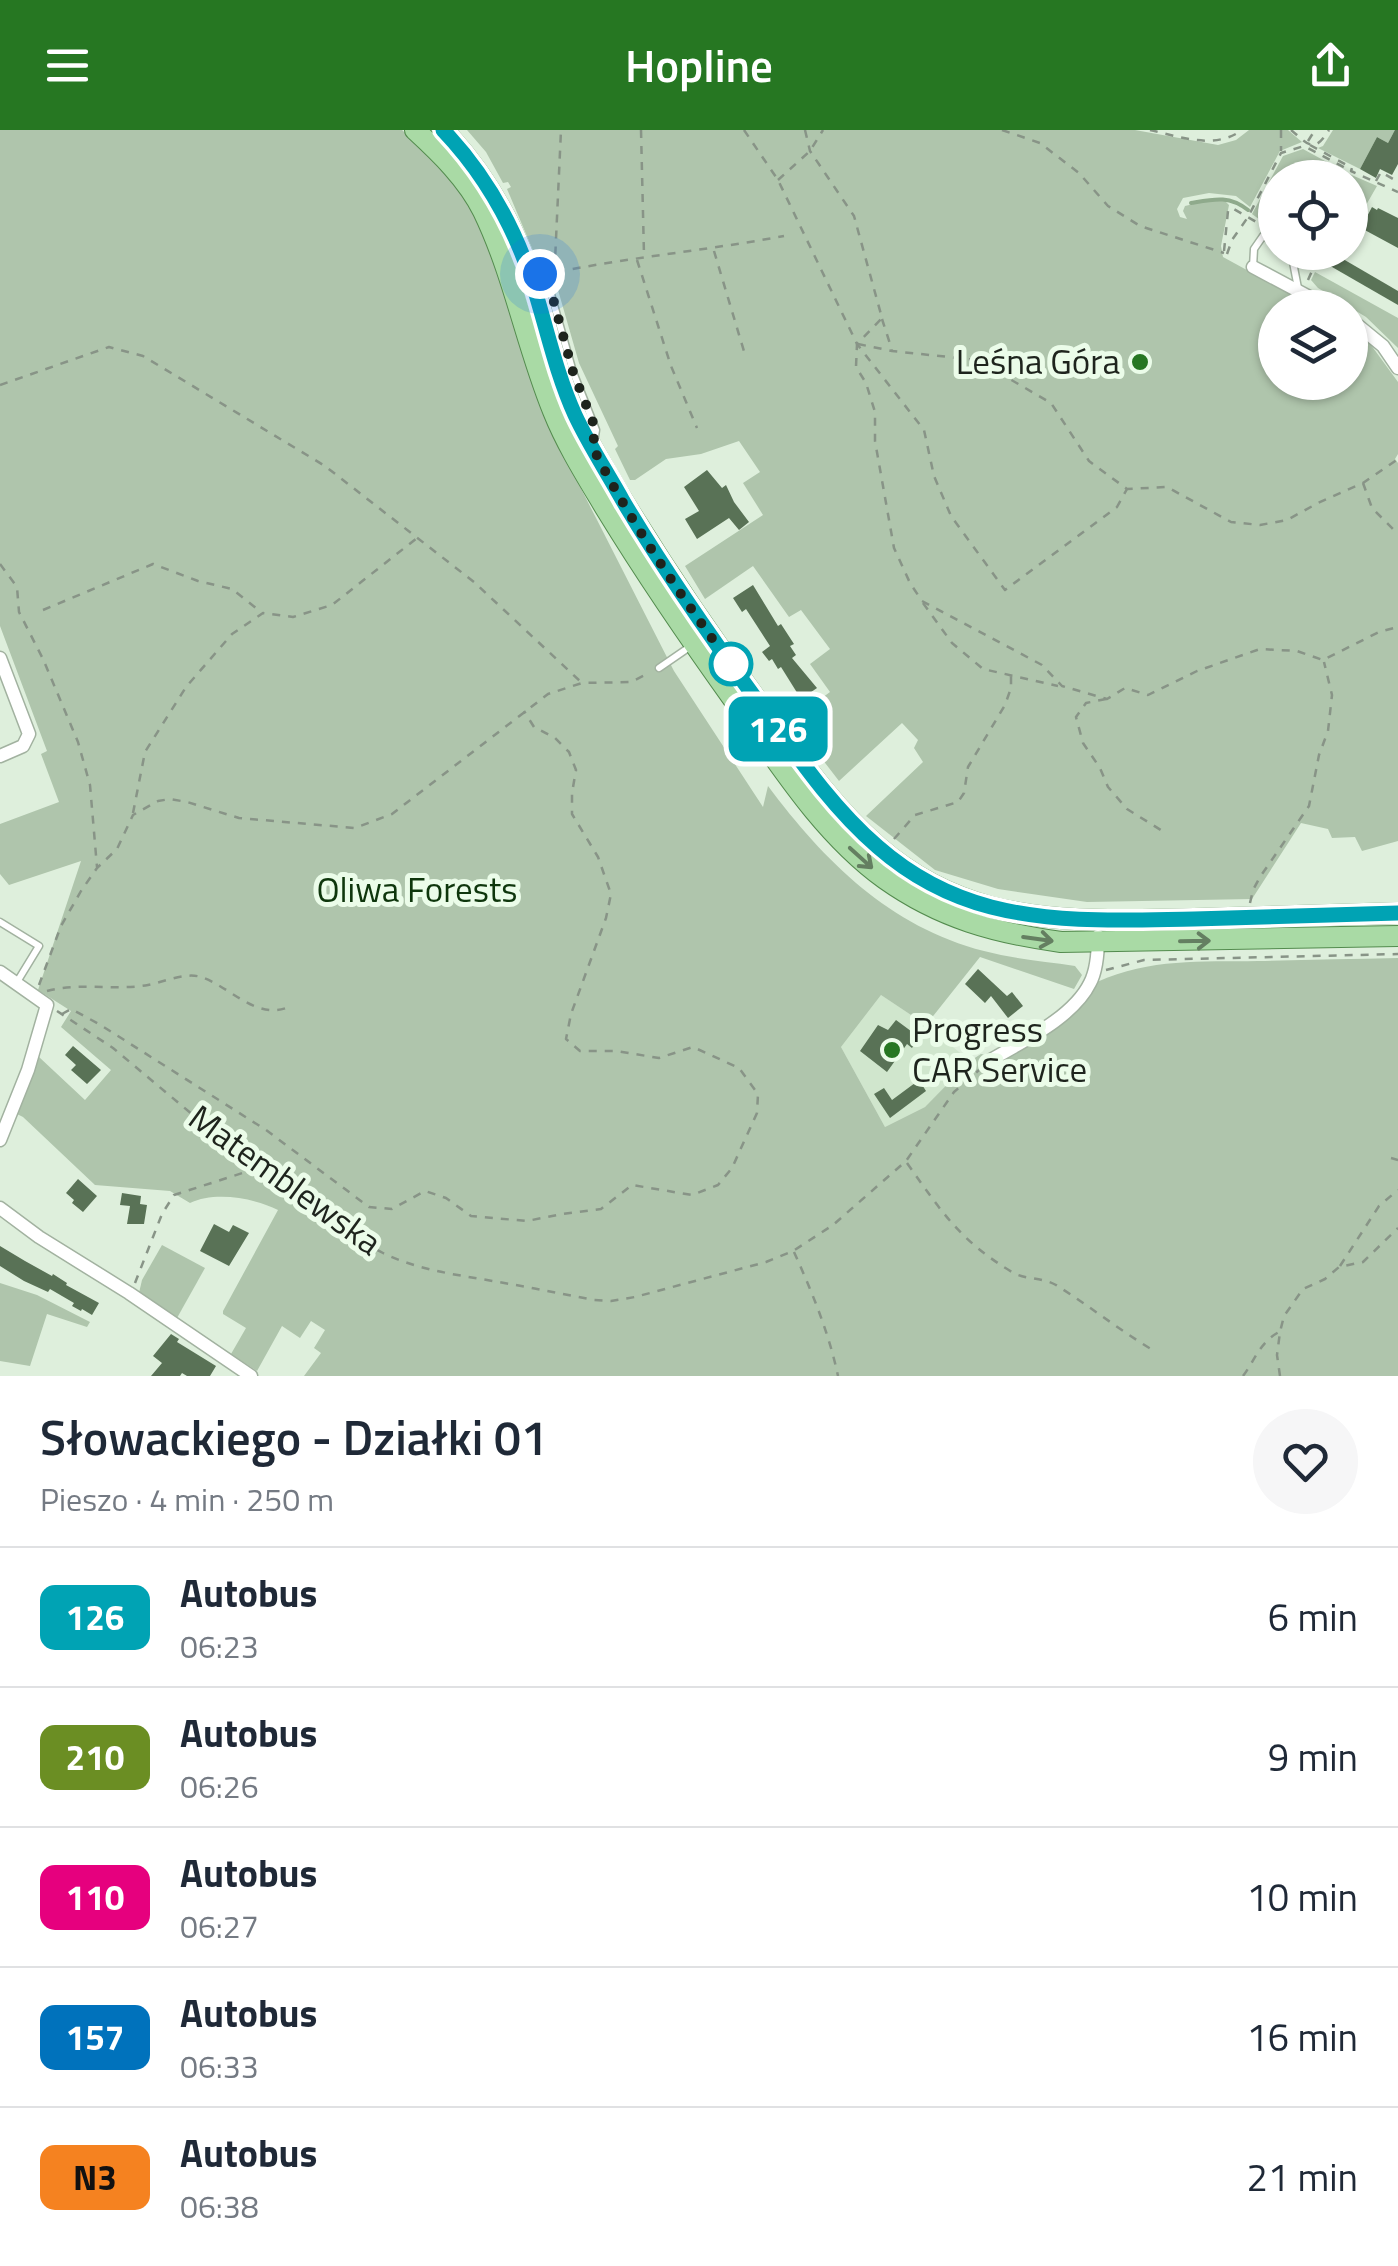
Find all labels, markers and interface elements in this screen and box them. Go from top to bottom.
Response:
text: Hopline [625,31,773,99]
icon: menu [40,38,95,93]
icon: share [1303,38,1358,93]
map controls [1258,160,1368,400]
button: locate [1258,160,1368,270]
your location [515,249,565,299]
button: layers [1258,290,1368,400]
place label: Leśna Góra [956,334,1120,388]
marker: Leśna Góra [1129,351,1151,373]
unlabelled marker [710,643,752,685]
line badge: 126 [720,696,836,762]
text: 126 [749,702,807,756]
one-way arrow [848,846,873,869]
park label: Oliwa Forests [316,862,518,916]
one-way arrow [1022,931,1054,949]
one-way arrow [1179,931,1211,950]
place label: Progress CAR Service [912,1002,1087,1096]
marker: Progress CAR Service [881,1039,903,1061]
street label: Matemblewska [178,1091,393,1268]
text: Słowackiego - Działki 01 [40,1401,548,1474]
button: heart [1253,1409,1358,1514]
text: Pieszo · 4 min · 250 m [40,1475,334,1523]
text: Autobus [180,1564,318,1622]
text: 6 min [1268,1588,1358,1646]
text: 126 [66,1590,124,1644]
text: 06:23 [180,1622,259,1670]
text: Autobus [180,1704,318,1762]
text: 9 min [1268,1728,1358,1786]
text: 210 [66,1730,124,1784]
text: 06:26 [180,1762,259,1810]
text: Autobus [180,1844,318,1902]
text: 10 min [1247,1868,1358,1926]
text: 110 [66,1870,124,1924]
text: 06:27 [180,1902,259,1950]
text: Autobus [180,1984,318,2042]
text: 16 min [1247,2008,1358,2066]
text: 157 [66,2010,124,2064]
text: 06:33 [180,2042,259,2090]
text: Autobus [180,2124,318,2182]
text: 21 min [1247,2148,1358,2206]
text: N3 [73,2150,117,2204]
text: 06:38 [180,2182,259,2230]

